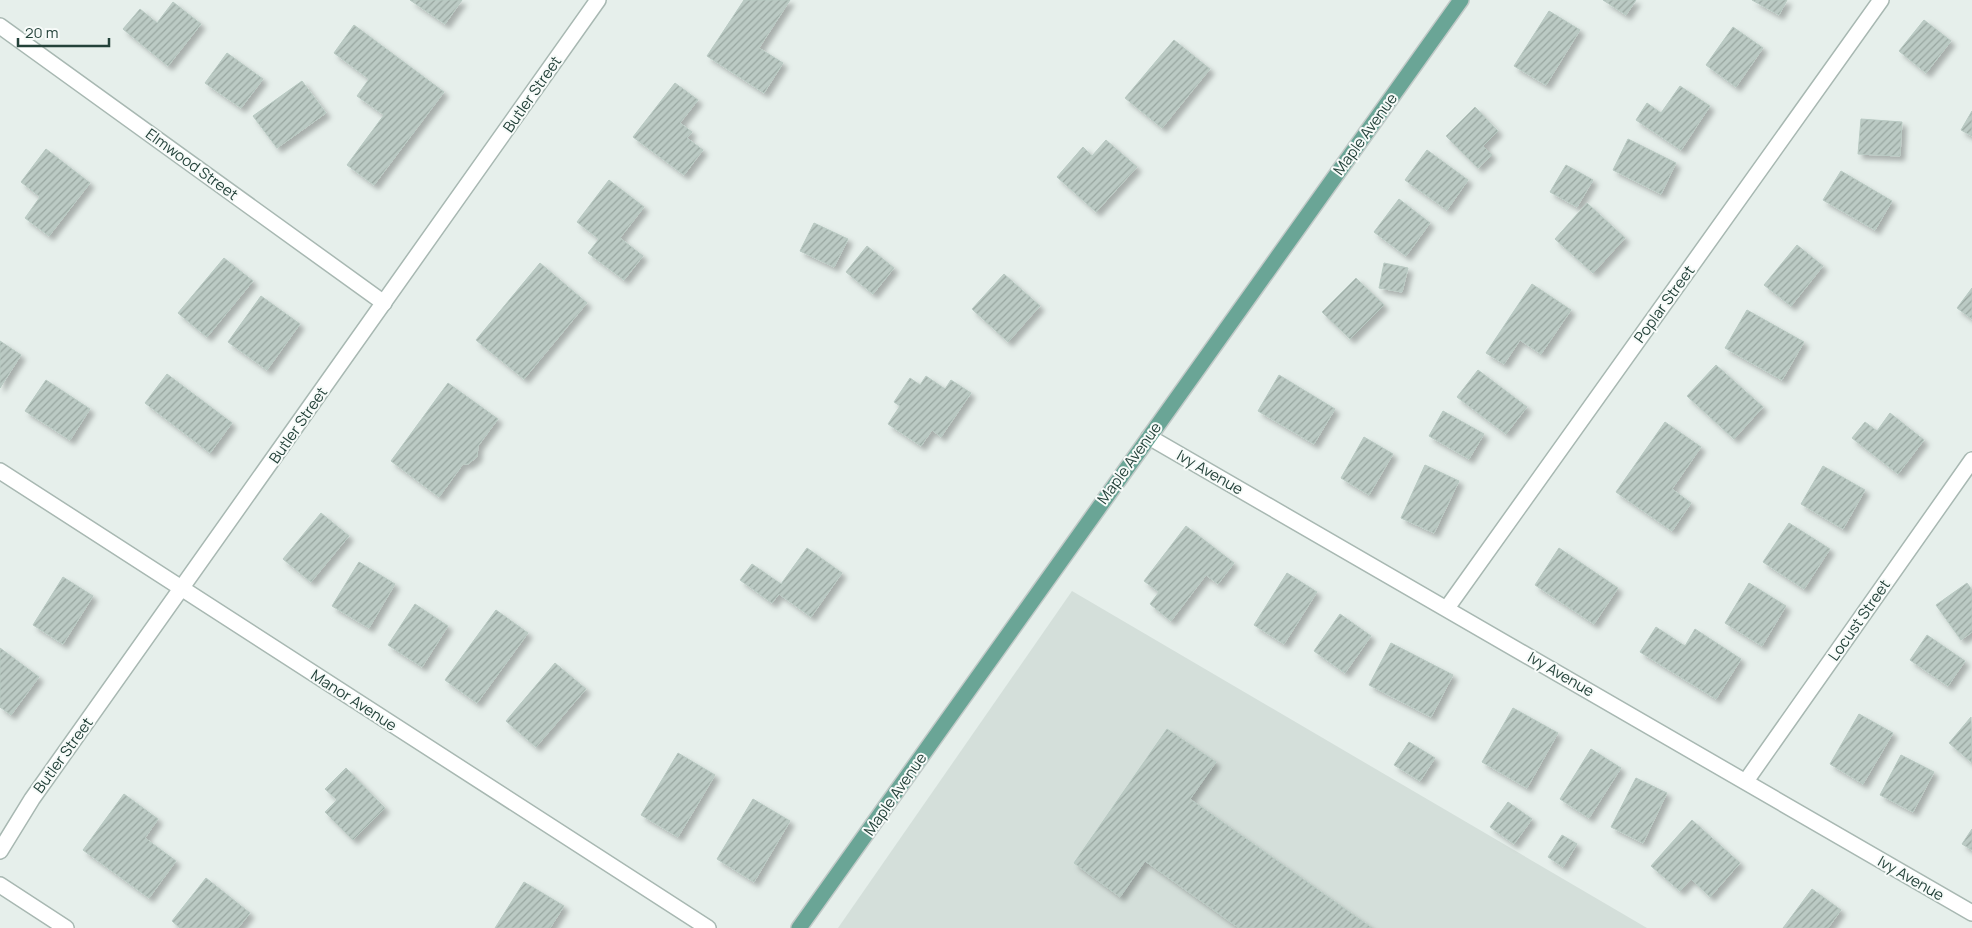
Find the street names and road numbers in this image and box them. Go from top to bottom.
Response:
street label: Butler Street [498,52,566,136]
street label: Maple Avenue [1328,89,1402,179]
street label: Elmwood Street [141,123,243,205]
street label: Poplar Street [1629,261,1699,347]
street label: Butler Street [264,383,332,467]
street label: Maple Avenue [1092,418,1166,508]
street label: Ivy Avenue [1173,445,1247,500]
street label: Locust Street [1823,575,1895,665]
street label: Ivy Avenue [1524,647,1598,702]
street label: Manor Avenue [307,664,401,736]
street label: Butler Street [28,713,98,797]
street label: Maple Avenue [859,748,931,840]
street label: Ivy Avenue [1874,851,1948,906]

